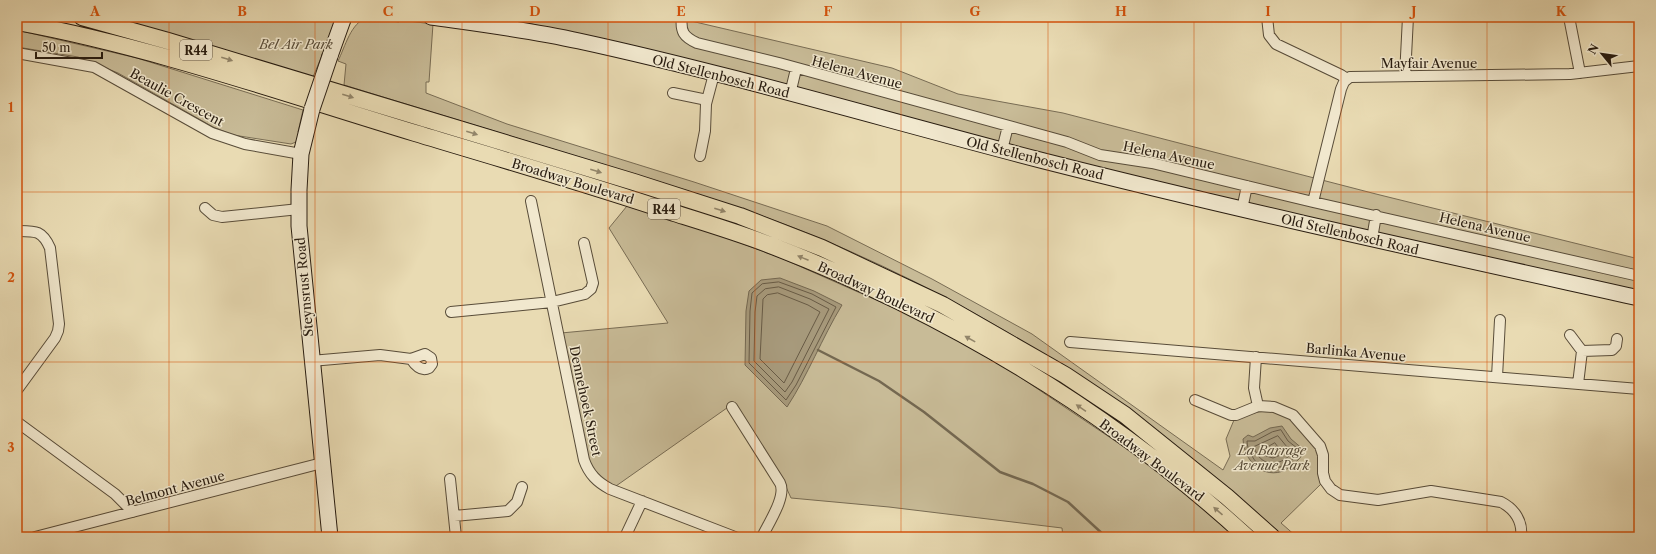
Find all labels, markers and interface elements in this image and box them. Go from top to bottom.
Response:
text: A [89,3,101,19]
text: B [237,3,247,19]
text: C [383,3,393,19]
text: D [529,3,541,19]
text: E [676,3,686,19]
text: F [824,3,833,19]
text: G [969,3,981,19]
text: H [1115,3,1127,19]
text: I [1265,3,1271,19]
text: J [1409,3,1417,19]
text: K [1556,3,1567,19]
scale bar [36,34,102,60]
north arrow [1582,34,1622,74]
park label: Bel Air Park [258,36,333,52]
text: 50 m [42,40,71,55]
road number: R44 [180,40,212,60]
text: N [1585,41,1602,57]
street label: Old Stellenbosch Road [651,51,791,101]
street label: Helena Avenue [810,52,904,92]
street label: Mayfair Avenue [1381,55,1477,71]
one-way arrow [221,56,233,62]
street label: Beaulie Crescent [127,65,227,130]
one-way arrow [342,93,354,99]
text: 1 [8,99,14,115]
one-way arrow [466,130,478,136]
street label: Old Stellenbosch Road [965,133,1105,183]
street label: Helena Avenue [1122,137,1216,173]
street label: Broadway Boulevard [510,155,636,207]
one-way arrow [591,168,603,174]
road number: R44 [648,199,680,219]
one-way arrow [715,207,727,213]
street label: Helena Avenue [1438,209,1532,245]
street label: Old Stellenbosch Road [1280,210,1420,258]
street label: Steynsrust Road [292,237,316,337]
one-way arrow [797,255,809,261]
street label: Broadway Boulevard [815,258,937,326]
text: 2 [7,269,15,285]
one-way arrow [965,336,976,343]
street label: Barlinka Avenue [1305,340,1407,364]
street label: Dennehoek Street [566,344,606,458]
one-way arrow [1076,404,1086,412]
street label: Broadway Boulevard [1097,415,1208,505]
text: 3 [7,439,15,455]
park label: La Barrage Avenue Park [1232,442,1310,473]
street label: Belmont Avenue [124,467,226,509]
one-way arrow [1213,507,1223,516]

